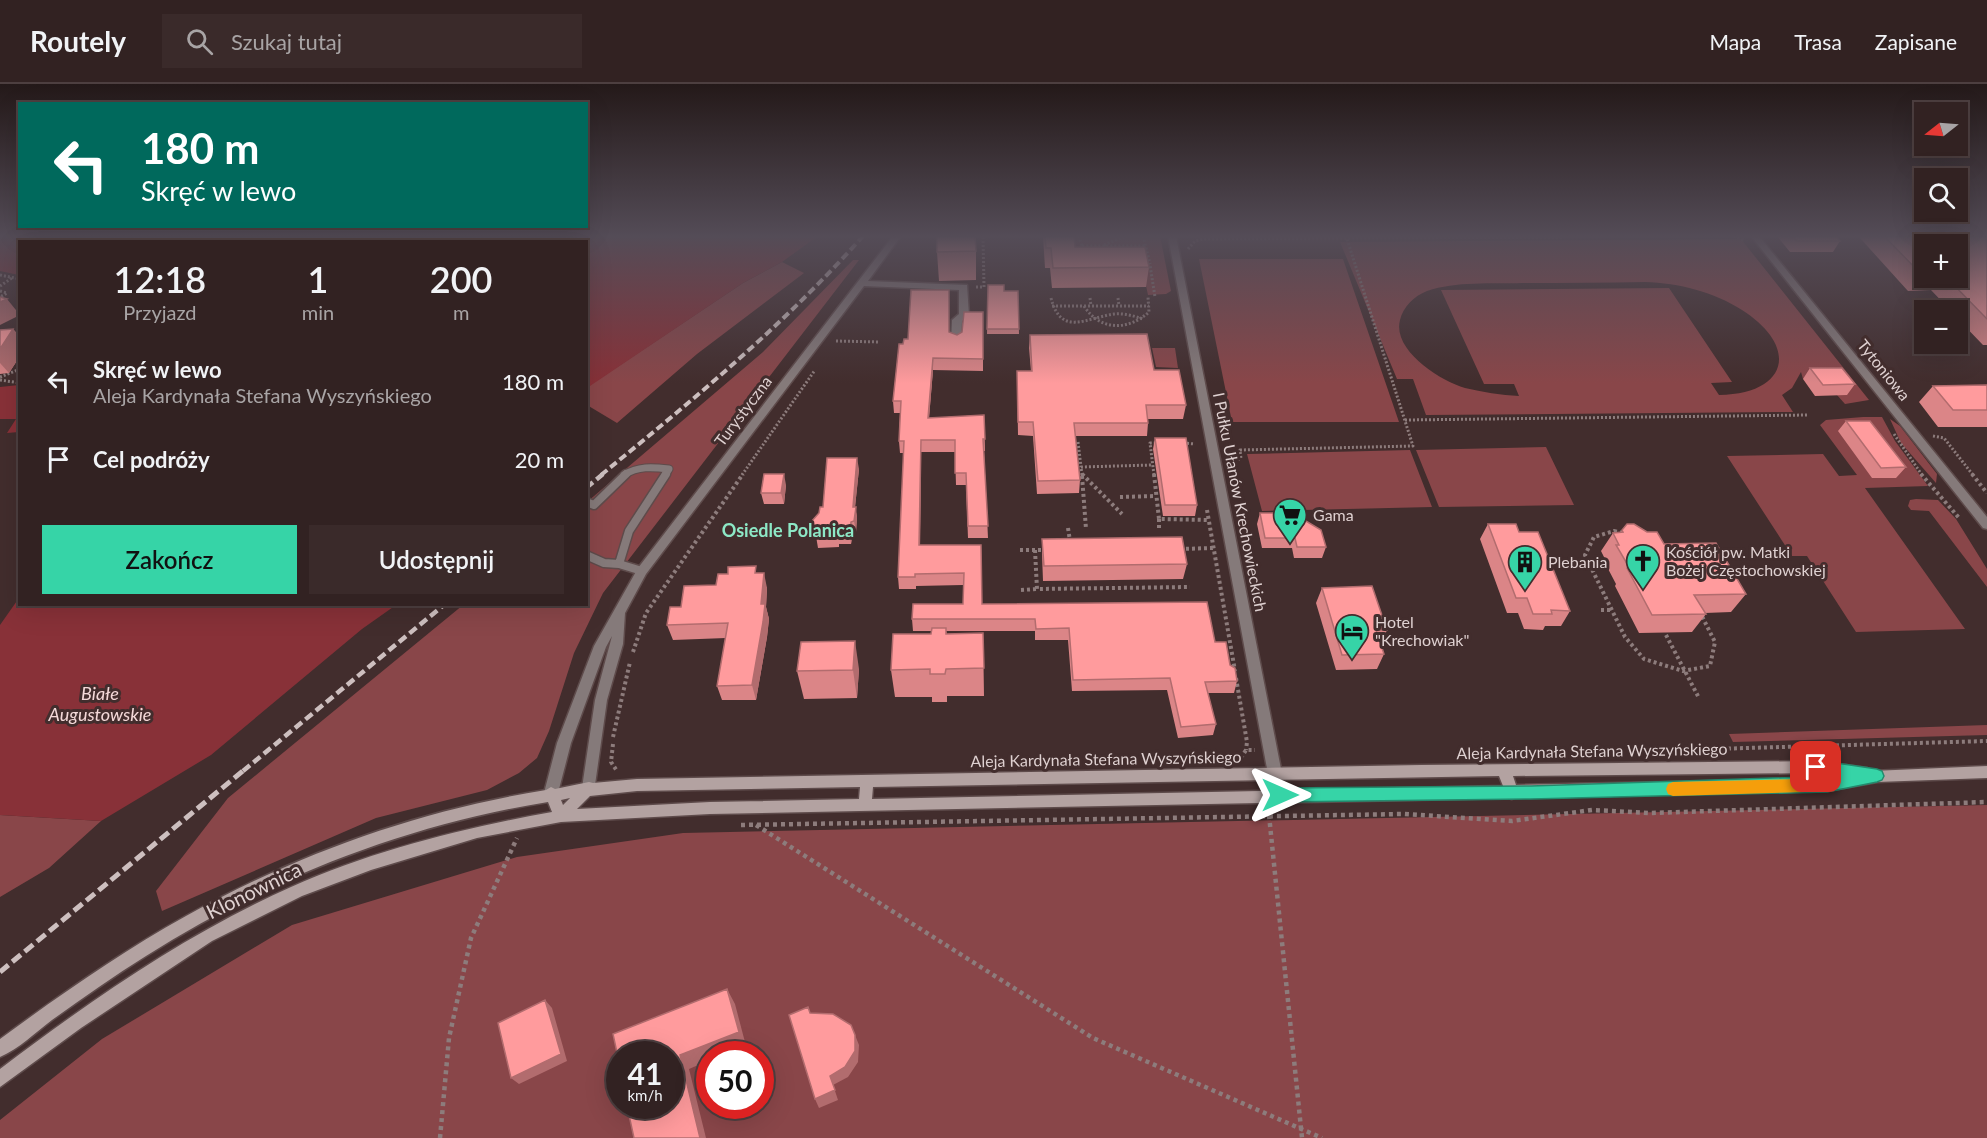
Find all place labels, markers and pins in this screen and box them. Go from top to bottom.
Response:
supermarket icon: Gama [1272,497,1308,544]
place label: Gama [1313,505,1354,524]
place label: Kościół pw. Matki Bożej Częstochowskiej [1666,542,1826,579]
church icon: Kościół pw. Matki Bożej Częstochowskiej [1625,543,1661,590]
building icon: Plebania [1507,544,1543,591]
place label: Plebania [1548,552,1607,571]
place label: Hotel "Krechowiak" [1375,612,1469,649]
hotel icon: Hotel "Krechowiak" [1334,613,1370,660]
pin [1790,741,1841,792]

